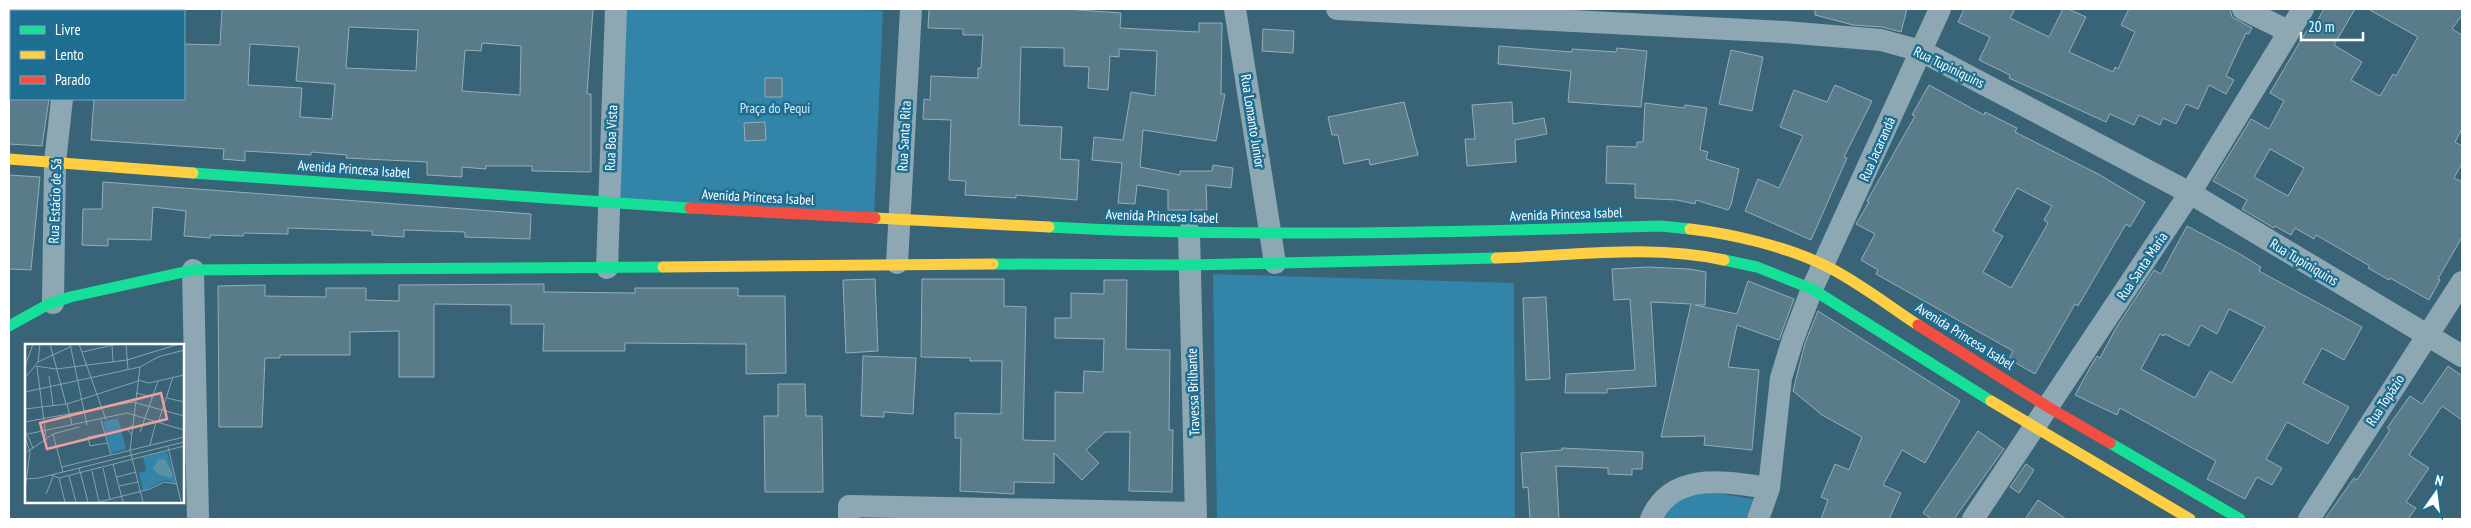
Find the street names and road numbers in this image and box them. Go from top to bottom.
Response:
street label: Rua Tupiniquins [1911,42,1988,92]
street label: Rua Lomanto Junior [1237,73,1269,169]
street label: Rua Santa Rita [893,100,915,172]
street label: Rua Boa Vista [601,105,621,171]
street label: Rua Jacarandá [1855,114,1899,184]
street label: Avenida Princesa Isabel [297,156,412,182]
street label: Rua Estácio de Sá [45,158,65,244]
street label: Avenida Princesa Isabel [701,185,815,209]
street label: Avenida Princesa Isabel [1509,203,1623,225]
street label: Avenida Princesa Isabel [1105,205,1219,227]
street label: Rua Santa Maria [2113,228,2171,304]
street label: Rua Tupiniquins [2267,235,2342,290]
street label: Avenida Princesa Isabel [1912,299,2018,374]
street label: Travessa Brilhante [1182,348,1204,436]
street label: Rua Topázio [2362,371,2408,429]

